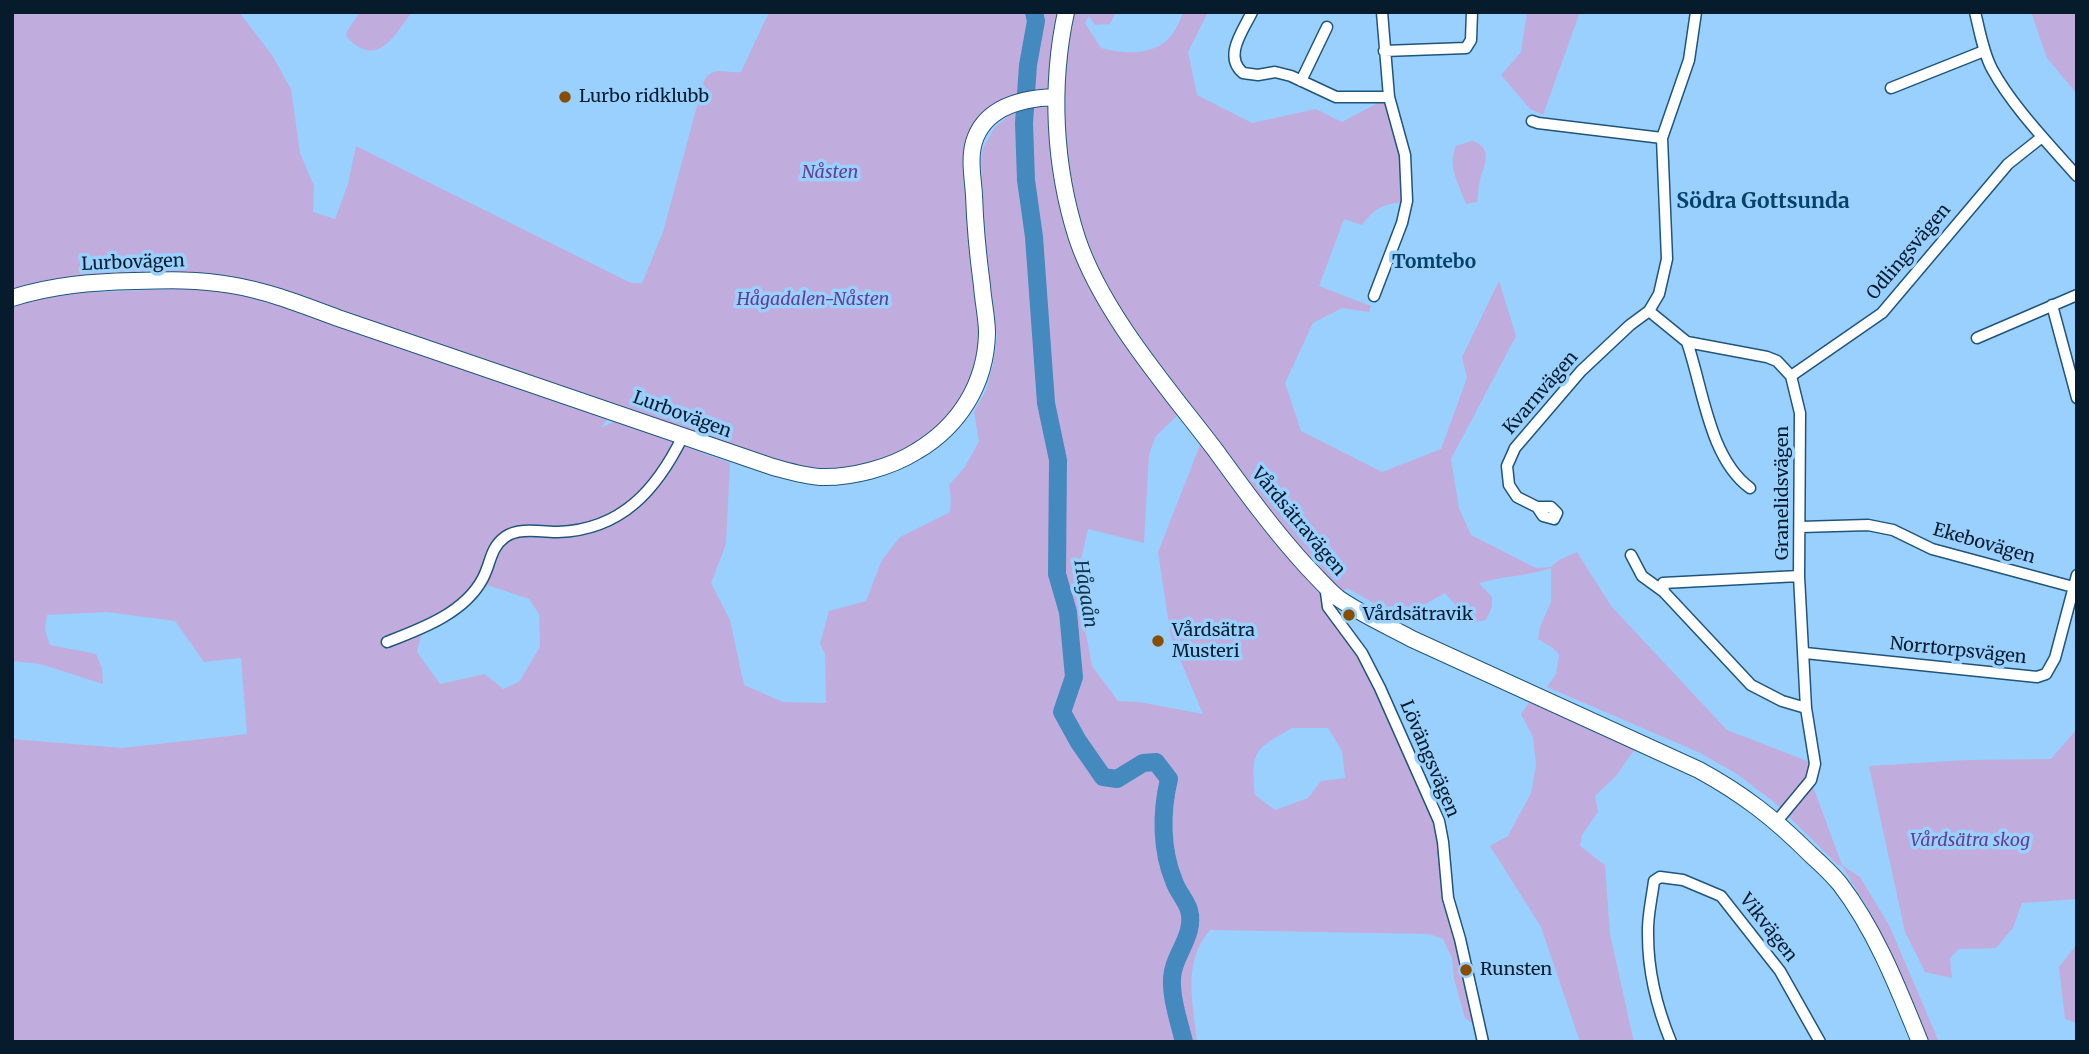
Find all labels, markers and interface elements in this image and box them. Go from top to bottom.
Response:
place label: Lurbo ridklubb [579,86,709,108]
marker: Lurbo ridklubb [557,89,573,105]
park label: Nåsten [802,162,858,184]
district label: Södra Gottsunda [1676,189,1850,215]
street label: Odlingsvägen [1863,200,1955,304]
street label: Lurbovägen [81,250,185,276]
district label: Tomtebo [1392,252,1476,274]
park label: Hågadalen-Nåsten [736,289,890,311]
street label: Kvarnvägen [1499,347,1583,439]
street label: Lurbovägen [630,387,734,443]
street label: Granelidsvägen [1772,426,1794,560]
street label: Vårdsätravägen [1246,464,1350,580]
street label: Ekebovägen [1930,519,2038,569]
water label: Hågaån [1068,558,1102,630]
place label: Vårdsätravik [1363,604,1473,626]
marker: Vårdsätravik [1341,607,1357,623]
place label: Vårdsätra Musteri [1172,620,1255,662]
marker: Vårdsätra Musteri [1150,633,1166,649]
street label: Norrtorpsvägen [1889,633,2027,669]
street label: Lövängsvägen [1395,697,1463,821]
park label: Vårdsätra skog [1910,830,2030,852]
street label: Vikvägen [1735,889,1801,967]
place label: Runsten [1480,959,1552,981]
marker: Runsten [1458,962,1474,978]

